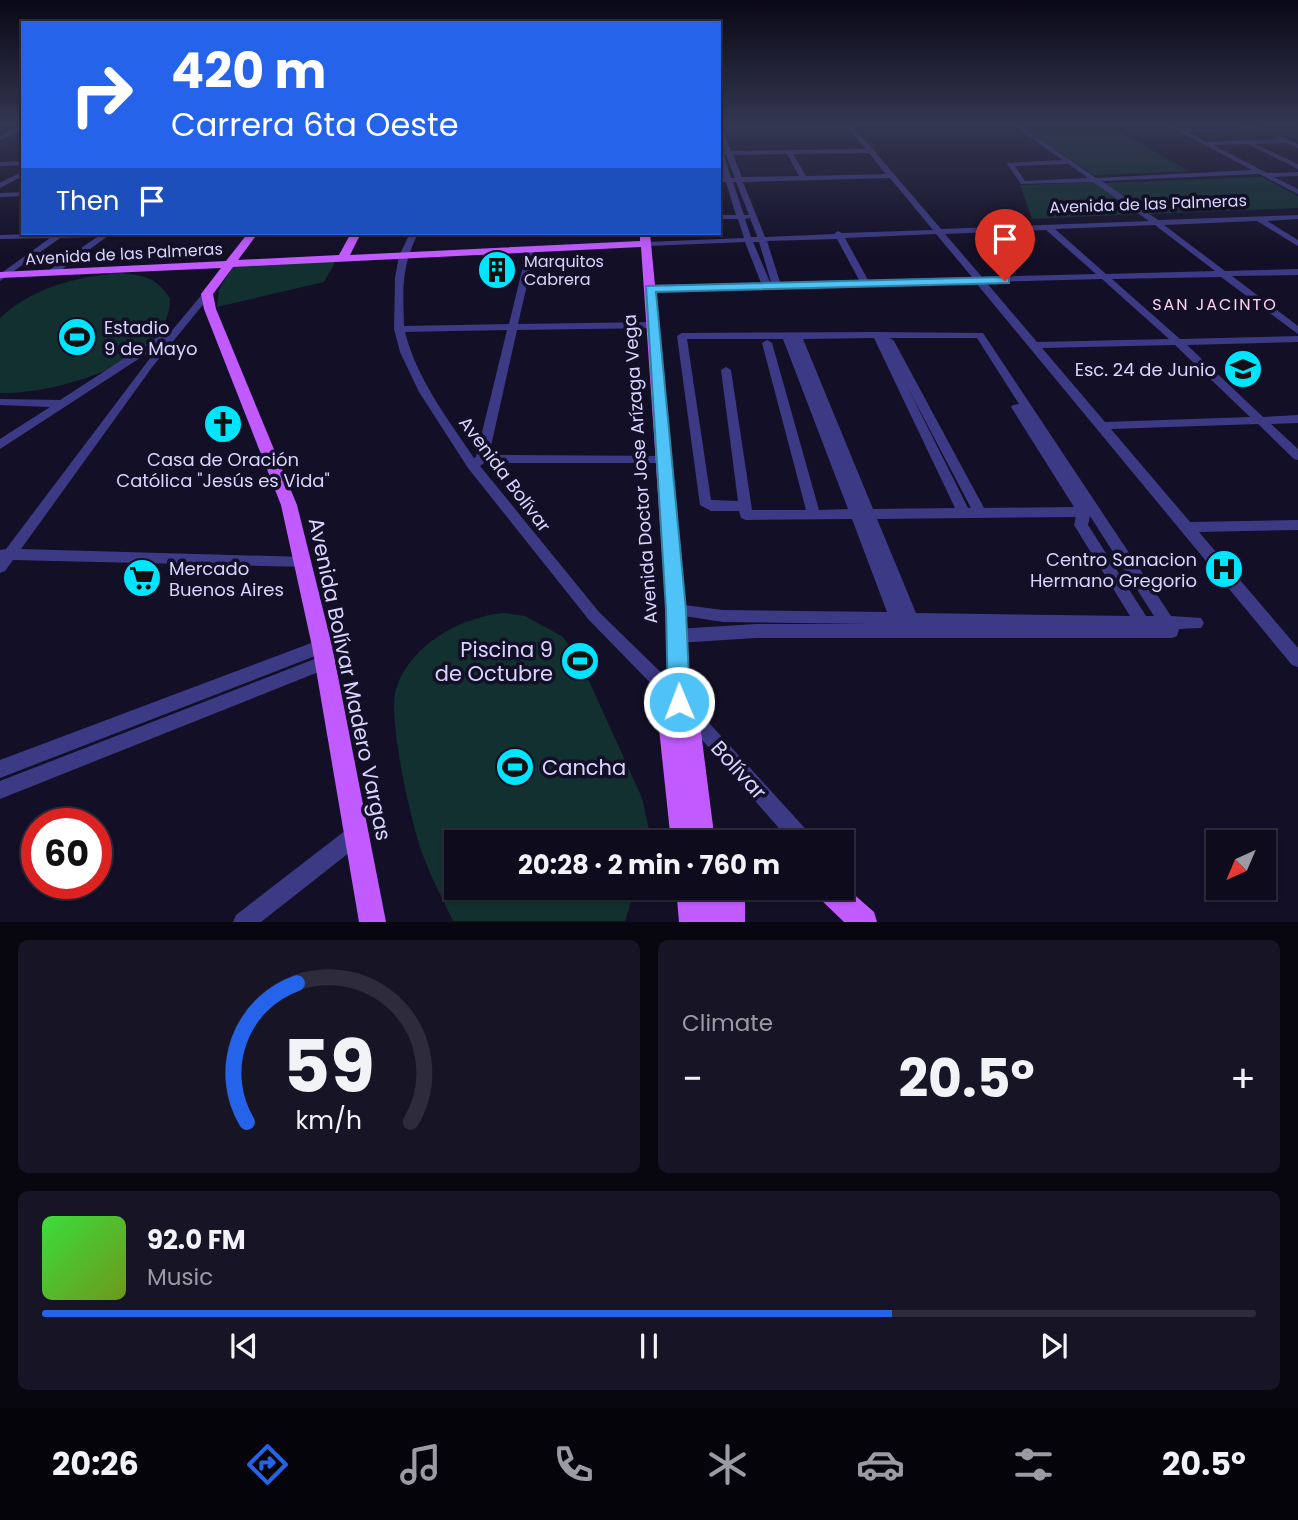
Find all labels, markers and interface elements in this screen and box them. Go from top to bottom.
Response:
text: 420 m [171,37,326,105]
icon: right [56,49,147,140]
text: Carrera 6ta Oeste [171,102,459,147]
icon: arrive [133,182,171,220]
text: Then [56,183,119,219]
street label: Avenida de las Palmeras [1049,189,1247,219]
pin [975,209,1035,281]
icon: arrive [986,220,1024,258]
street label: Avenida de las Palmeras [25,237,223,271]
building icon: Marquitos Cabrera [476,249,518,291]
place label: Marquitos Cabrera [524,250,604,291]
district label: SAN JACINTO [1152,293,1278,316]
street label: Avenida Doctor Jose Arízaga Vega [617,313,663,625]
place label: Estadio 9 de Mayo [104,315,198,361]
sports icon: Estadio 9 de Mayo [56,316,98,358]
school or university icon: Esc. 24 de Junio [1222,348,1264,390]
place label: Esc. 24 de Junio [1075,357,1216,382]
church icon: Casa de Oración Católica "Jesús es Vida" [202,403,244,445]
street label: Avenida Bolívar [453,411,557,537]
place label: Casa de Oración Católica "Jesús es Vida" [116,447,330,493]
street label: Avenida Bolívar Madero Vargas [302,515,398,843]
place label: Centro Sanacion Hermano Gregorio [1030,547,1197,593]
hospital icon: Centro Sanacion Hermano Gregorio [1203,548,1245,590]
place label: Mercado Buenos Aires [169,556,284,602]
supermarket icon: Mercado Buenos Aires [121,557,163,599]
place label: Piscina 9 de Octubre [435,635,553,688]
sports icon: Piscina 9 de Octubre [559,640,601,682]
position arrow [642,665,716,739]
street label: Bolívar [705,734,773,806]
sports icon: Cancha [494,746,536,788]
place label: Cancha [542,753,626,782]
speed limit sign: 60 [21,808,112,899]
north arrow [1206,830,1276,900]
map controls [1206,830,1276,900]
text: 20:28 · 2 min · 760 m [518,847,780,883]
text: Climate [682,1007,773,1039]
text: 59 [283,1017,375,1118]
text: 20.5° [898,1042,1035,1115]
text: − [682,1052,703,1105]
text: + [1230,1052,1256,1105]
text: km/h [296,1103,362,1138]
text: 92.0 FM [147,1222,246,1258]
text: Music [147,1261,213,1293]
icon: previous [225,1327,263,1365]
icon: pause [630,1327,668,1365]
icon: next [1035,1327,1073,1365]
icon: directions [243,1440,292,1489]
icon: music [396,1440,445,1489]
icon: phone [549,1440,598,1489]
icon: climate [703,1440,752,1489]
icon: car [856,1440,905,1489]
icon: filters [1009,1440,1058,1489]
text: 20:26 [52,1441,139,1486]
text: 20.5° [1162,1441,1246,1486]

